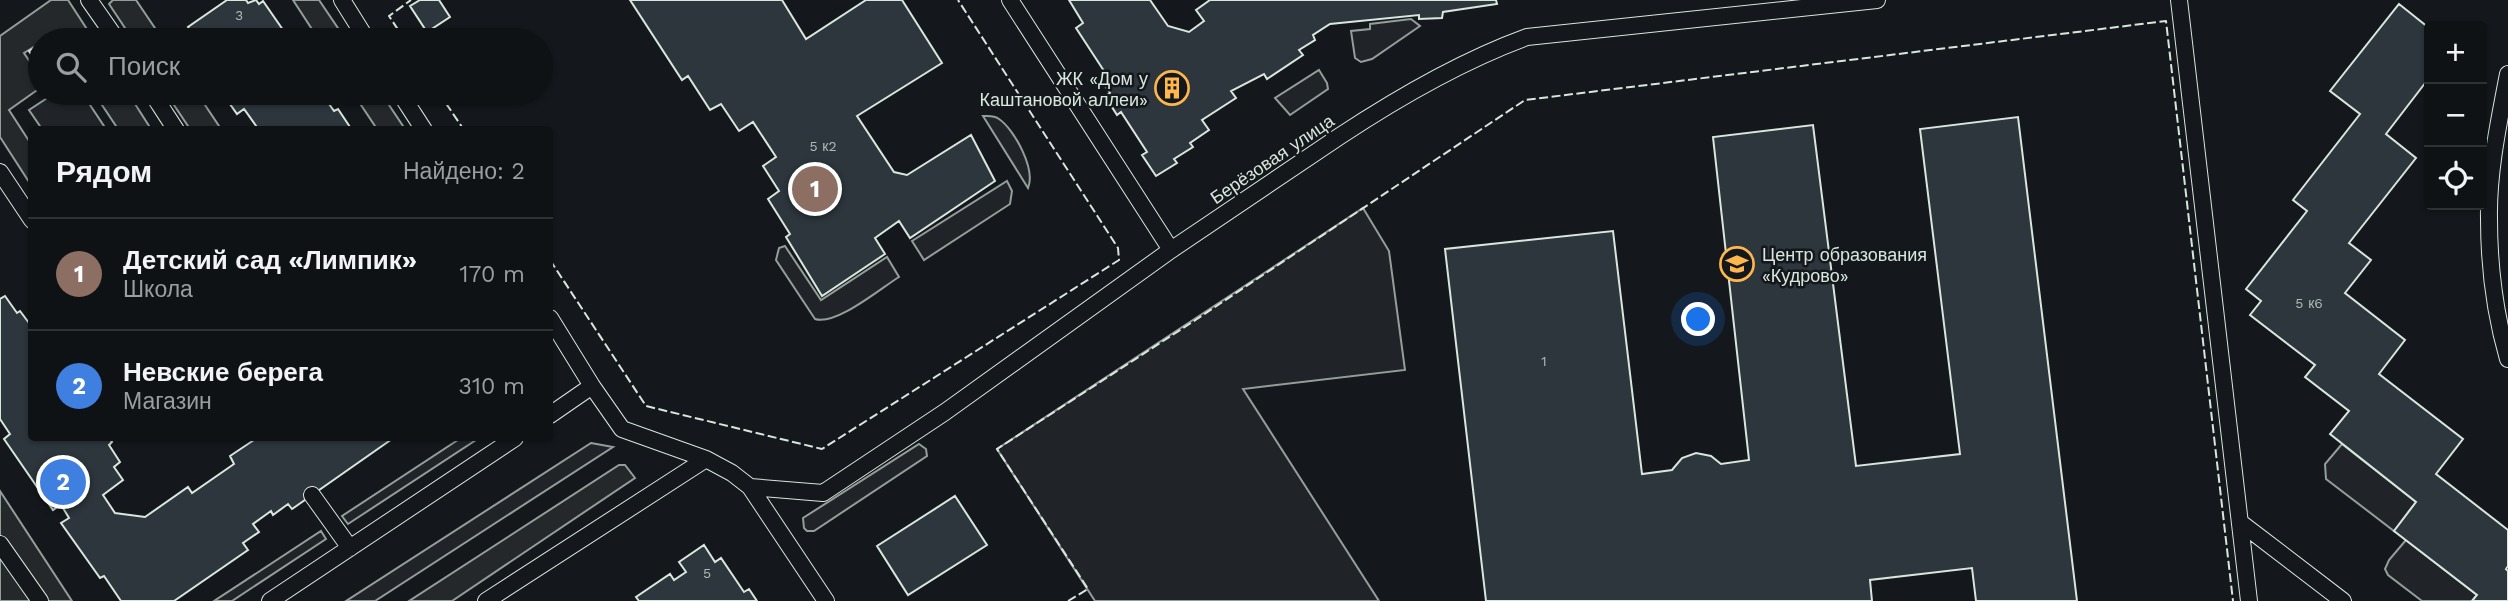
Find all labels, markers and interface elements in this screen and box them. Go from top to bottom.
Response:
house number: 3 [235,7,243,23]
map controls [2424,21,2487,210]
button: + [2424,21,2487,84]
search box [28,28,553,105]
icon: search [52,48,90,86]
text: Поиск [108,51,180,81]
place label: ЖК «Дом у Каштановой аллеи» [980,68,1148,110]
building icon: ЖК «Дом у Каштановой аллеи» [1153,69,1191,107]
button: − [2424,84,2487,147]
street label: Берёзовая улица [1206,109,1339,208]
house number: 5 к2 [809,138,837,154]
button: locate [2424,147,2487,210]
text: Рядом [56,154,152,189]
text: Найдено: 2 [403,158,525,185]
pin: 1 [792,163,838,215]
place label: Центр образования «Кудрово» [1762,244,1927,286]
text: Детский сад «Лимпик» [123,245,417,275]
school or university icon: Центр образования «Кудрово» [1718,245,1756,283]
text: 1 [74,261,84,288]
text: 170 m [460,261,525,288]
text: Школа [123,276,193,303]
house number: 5 к6 [2295,295,2323,311]
your location [1681,302,1715,336]
house number: 1 [1541,353,1547,369]
text: Невские берега [123,357,323,387]
text: 2 [72,373,86,400]
text: 310 m [459,373,525,400]
text: Магазин [123,388,212,415]
pin: 2 [40,456,86,508]
house number: 5 [703,565,711,581]

